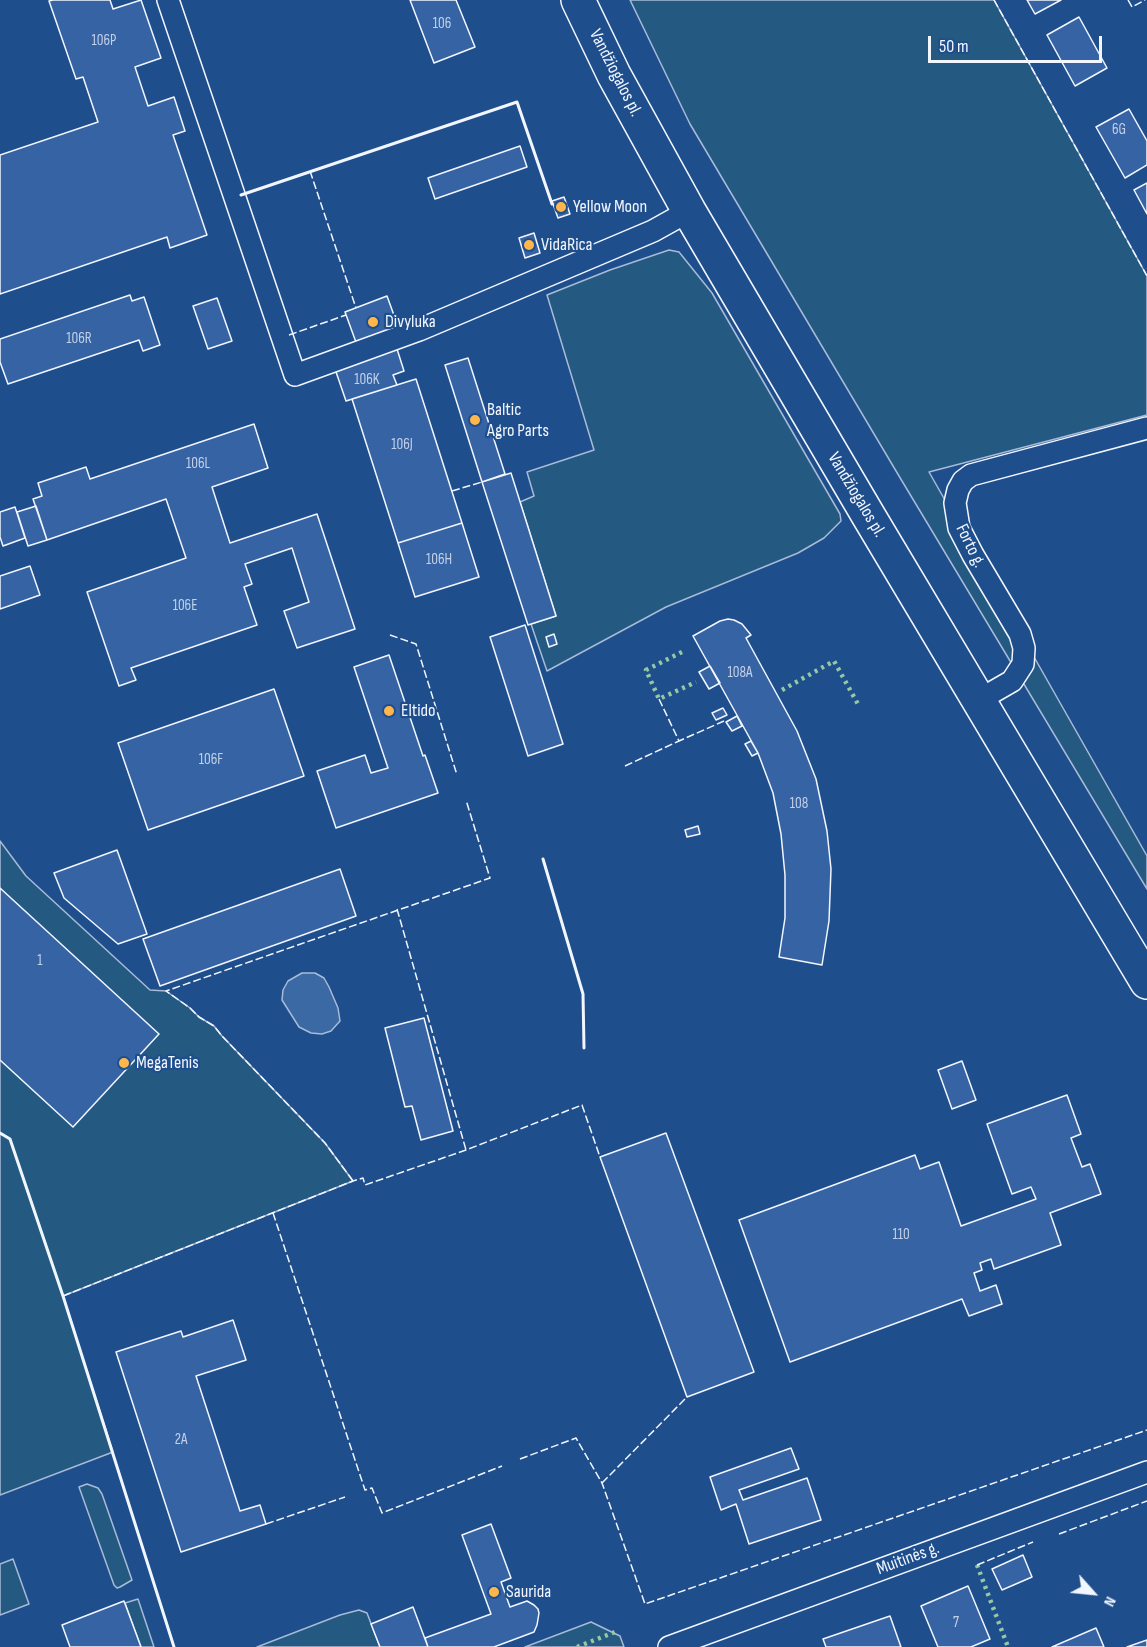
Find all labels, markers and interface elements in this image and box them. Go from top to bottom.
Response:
house number: 106 [433,15,451,33]
scale bar [931,24,1105,62]
street label: Vandžiogalos pl. [584,26,646,120]
house number: 106P [92,32,116,50]
text: 50 m [939,36,969,57]
house number: 6G [1112,121,1126,139]
place label: Yellow Moon [573,196,647,218]
marker: Yellow Moon [554,200,568,214]
place label: VidaRica [541,234,592,256]
marker: VidaRica [522,238,536,252]
place label: Divyluka [385,311,436,333]
marker: Divyluka [366,315,380,329]
house number: 106R [66,330,92,348]
house number: 106K [354,371,380,389]
place label: Baltic Agro Parts [487,399,549,442]
marker: Baltic Agro Parts [468,413,482,427]
house number: 106J [391,436,413,454]
street label: Vandžiogalos pl. [822,449,890,541]
house number: 106L [186,455,210,473]
street label: Forto g. [950,521,990,571]
house number: 106H [426,551,452,569]
house number: 106E [173,597,197,615]
house number: 108A [728,664,752,682]
place label: Eltido [401,700,436,722]
marker: Eltido [382,704,396,718]
house number: 106F [199,751,223,769]
house number: 108 [790,795,808,813]
house number: 1 [37,952,43,970]
place label: MegaTenis [136,1052,199,1074]
marker: MegaTenis [117,1056,131,1070]
house number: 110 [892,1226,910,1244]
house number: 2A [175,1431,187,1449]
street label: Muitinės g. [874,1538,942,1580]
north arrow [1063,1563,1123,1623]
place label: Saurida [506,1581,551,1603]
marker: Saurida [487,1585,501,1599]
text: N [1099,1593,1120,1610]
house number: 7 [953,1614,959,1632]

